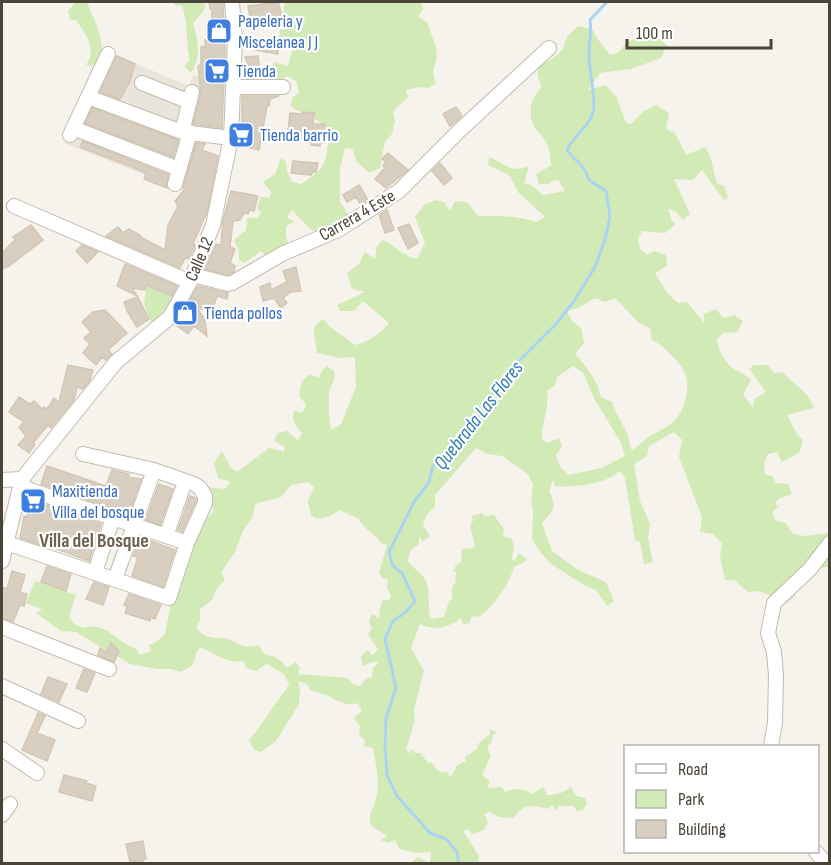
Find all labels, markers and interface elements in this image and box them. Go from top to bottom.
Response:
place label: Papeleria y Miscelanea J J [238,11,318,53]
scale bar [627,12,771,50]
shop icon: Papeleria y Miscelanea J J [204,16,234,46]
text: 100 m [636,23,673,44]
supermarket icon: Tienda [202,56,232,86]
place label: Tienda [236,61,276,82]
supermarket icon: Tienda barrio [226,120,256,150]
place label: Tienda barrio [260,125,338,146]
street label: Carrera 4 Este [316,185,399,246]
street label: Calle 12 [181,234,218,284]
shop icon: Tienda pollos [170,298,200,328]
place label: Tienda pollos [204,303,282,324]
water label: Quebrada Las Flores [429,357,529,475]
place label: Maxitienda Villa del bosque [52,481,145,523]
supermarket icon: Maxitienda Villa del bosque [18,486,48,516]
district label: Villa del Bosque [39,529,149,553]
legend [624,745,819,853]
text: Road [678,759,708,780]
text: Park [678,789,704,810]
text: Building [678,819,726,840]

